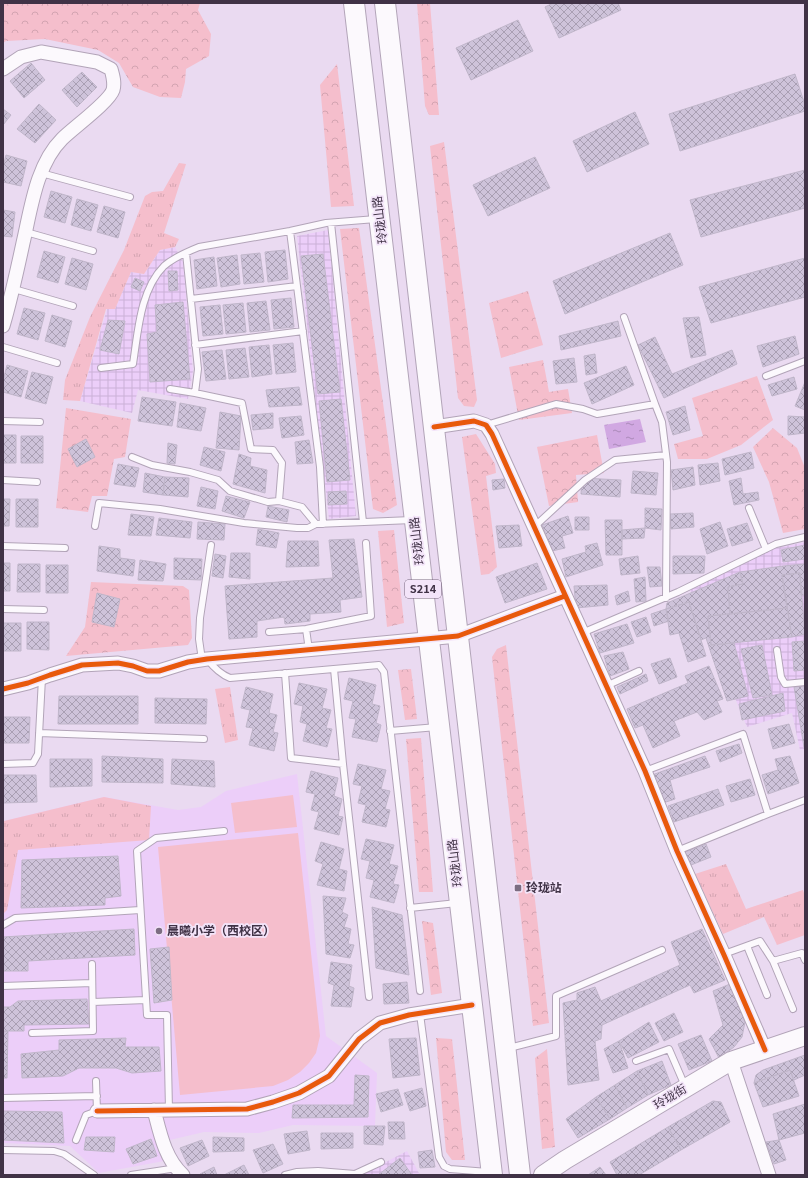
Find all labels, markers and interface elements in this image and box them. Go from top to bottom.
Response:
street label: 玲珑山路 [367,195,390,245]
street label: 玲珑山路 [404,516,427,566]
road number: S214 [405,580,441,598]
street label: 玲珑山路 [442,838,465,888]
place label: 玲珑站 [526,878,562,895]
marker: 玲珑站 [513,883,523,893]
place label: 晨曦小学（西校区） [167,921,275,938]
marker: 晨曦小学（西校区） [154,926,164,936]
street label: 玲珑街 [649,1079,689,1112]

